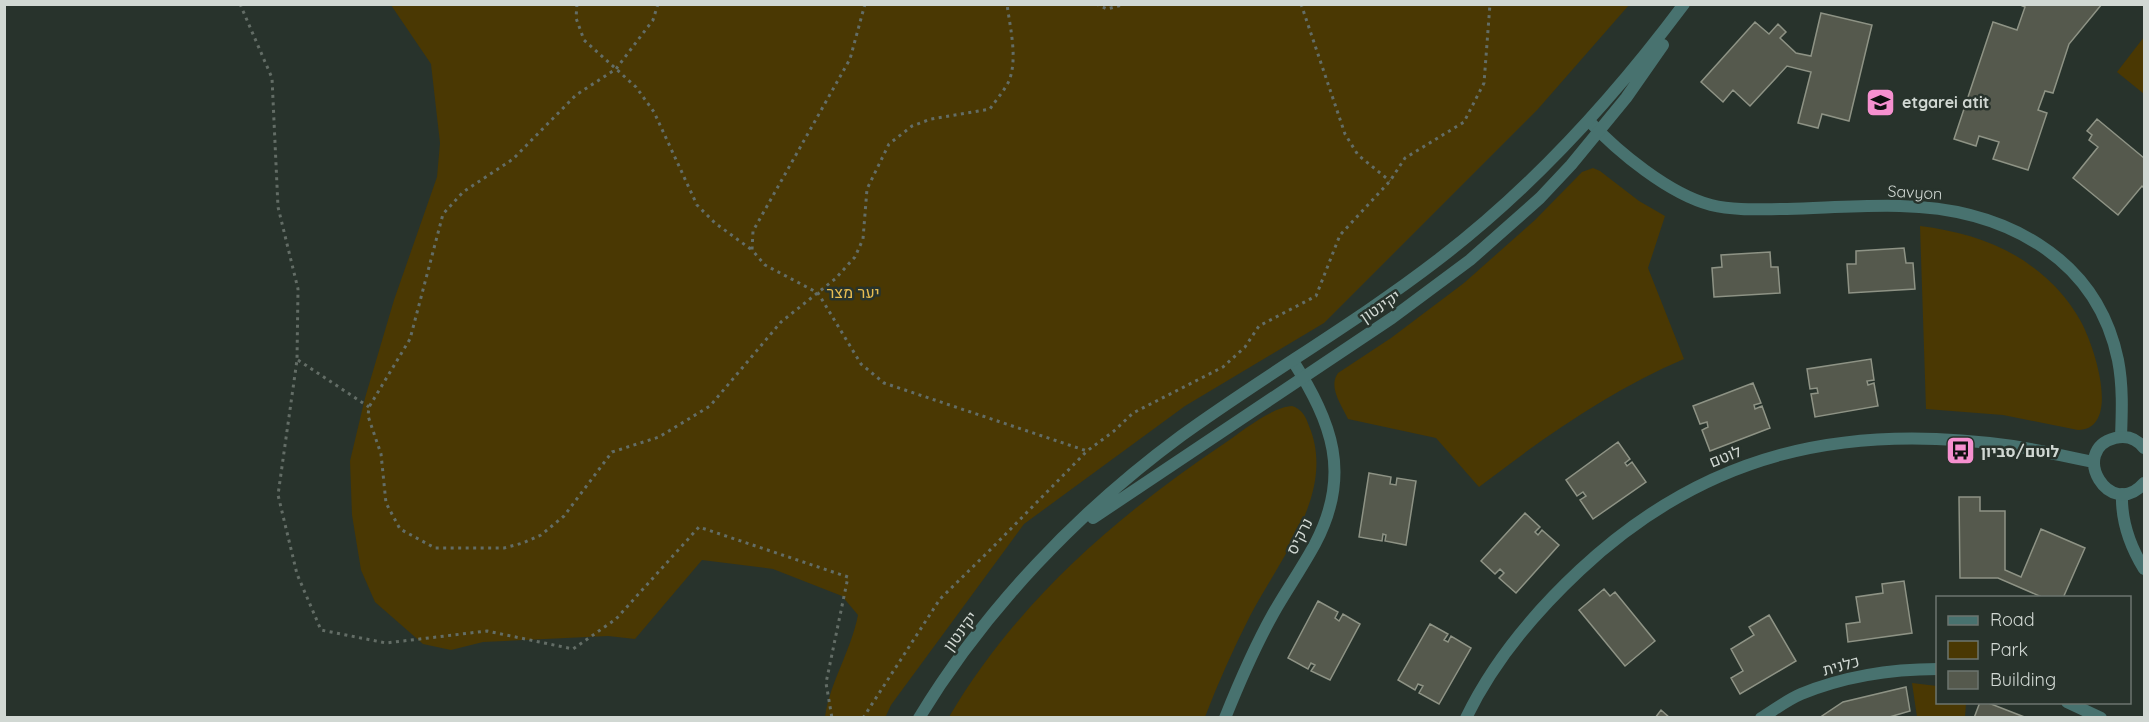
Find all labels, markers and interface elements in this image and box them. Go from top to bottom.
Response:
school or university icon: etgarei atit [1865,86,1897,118]
place label: etgarei atit [1902,92,1989,112]
street label: Savyon [1887,181,1943,203]
park label: יער מצר [826,282,880,302]
street label: יקינטון [1356,285,1404,327]
bus stop icon: לוטם/סביון [1944,435,1976,467]
street label: לוטם [1706,441,1744,471]
place label: לוטם/סביון [1981,441,2059,461]
street label: נרקיס [1281,514,1317,558]
legend [1936,596,2131,704]
street label: יקינטון [939,607,981,655]
text: Road [1990,608,2035,631]
text: Park [1990,638,2028,661]
street label: כלנית [1820,650,1862,680]
text: Building [1990,668,2056,691]

